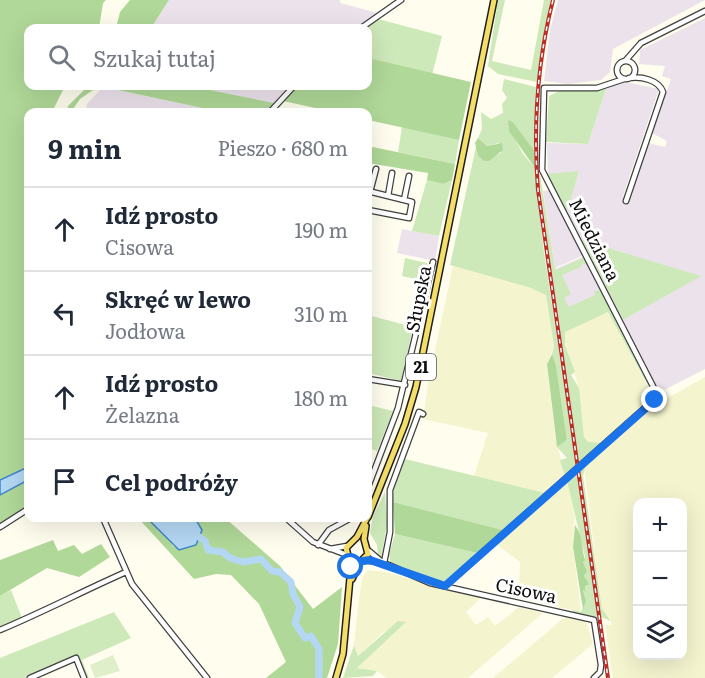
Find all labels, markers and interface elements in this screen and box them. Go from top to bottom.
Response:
search box [24,24,372,90]
icon: search [45,41,78,74]
text: Szukaj tutaj [93,41,216,74]
text: 9 min [48,128,122,167]
text: Pieszo · 680 m [217,132,348,162]
street label: Miedziana [563,193,628,286]
text: Idź prosto [105,198,218,231]
icon: ahead [48,213,81,246]
text: 190 m [294,214,348,244]
text: Cisowa [105,231,174,261]
street label: Słupska [398,263,437,334]
text: Skręć w lewo [105,282,251,315]
icon: left [48,297,81,330]
text: 310 m [294,298,348,328]
text: Jodłowa [105,315,185,345]
road number: 21 [406,354,436,380]
text: Idź prosto [105,366,218,399]
icon: ahead [48,381,81,414]
text: 180 m [294,382,348,412]
route end [641,386,667,412]
text: Żelazna [105,399,179,429]
icon: arrive [48,465,81,498]
text: Cel podróży [105,465,238,498]
map controls [633,498,687,660]
button: + [633,498,687,552]
button: − [633,552,687,606]
route start [337,553,363,579]
street label: Cisowa [493,570,560,609]
button: layers [633,606,687,660]

